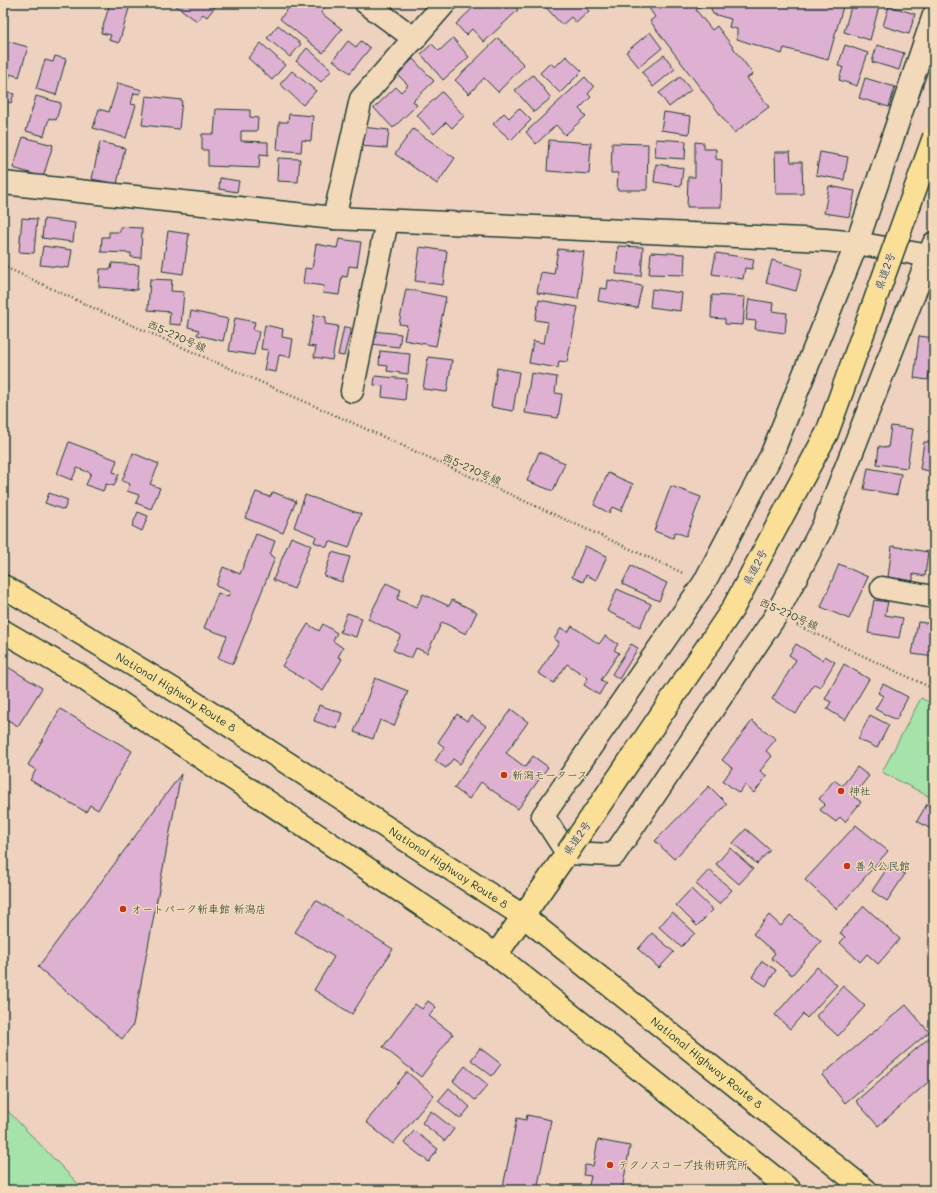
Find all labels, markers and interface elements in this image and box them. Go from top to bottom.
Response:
street label: 県道2号 [871,250,898,292]
street label: 西5-270号線 [145,316,209,355]
street label: 西5-270号線 [440,449,504,488]
street label: 県道2号 [739,546,770,588]
street label: 西5-270号線 [757,594,821,633]
street label: National Highway Route 8 [114,648,240,735]
place label: 新潟モータース [512,767,588,782]
marker: 新潟モータース [499,770,509,780]
place label: 神社 [849,783,871,798]
marker: 神社 [836,786,846,796]
street label: 県道2号 [559,817,594,858]
street label: National Highway Route 8 [386,823,511,911]
place label: 善久公民館 [855,858,910,873]
marker: 善久公民館 [842,861,852,871]
place label: オートパーク新車館 新潟店 [131,901,267,916]
marker: オートパーク新車館 新潟店 [118,904,128,914]
street label: National Highway Route 8 [648,1013,766,1112]
place label: テクノスコープ技術研究所 [618,1157,748,1172]
marker: テクノスコープ技術研究所 [605,1160,615,1170]

